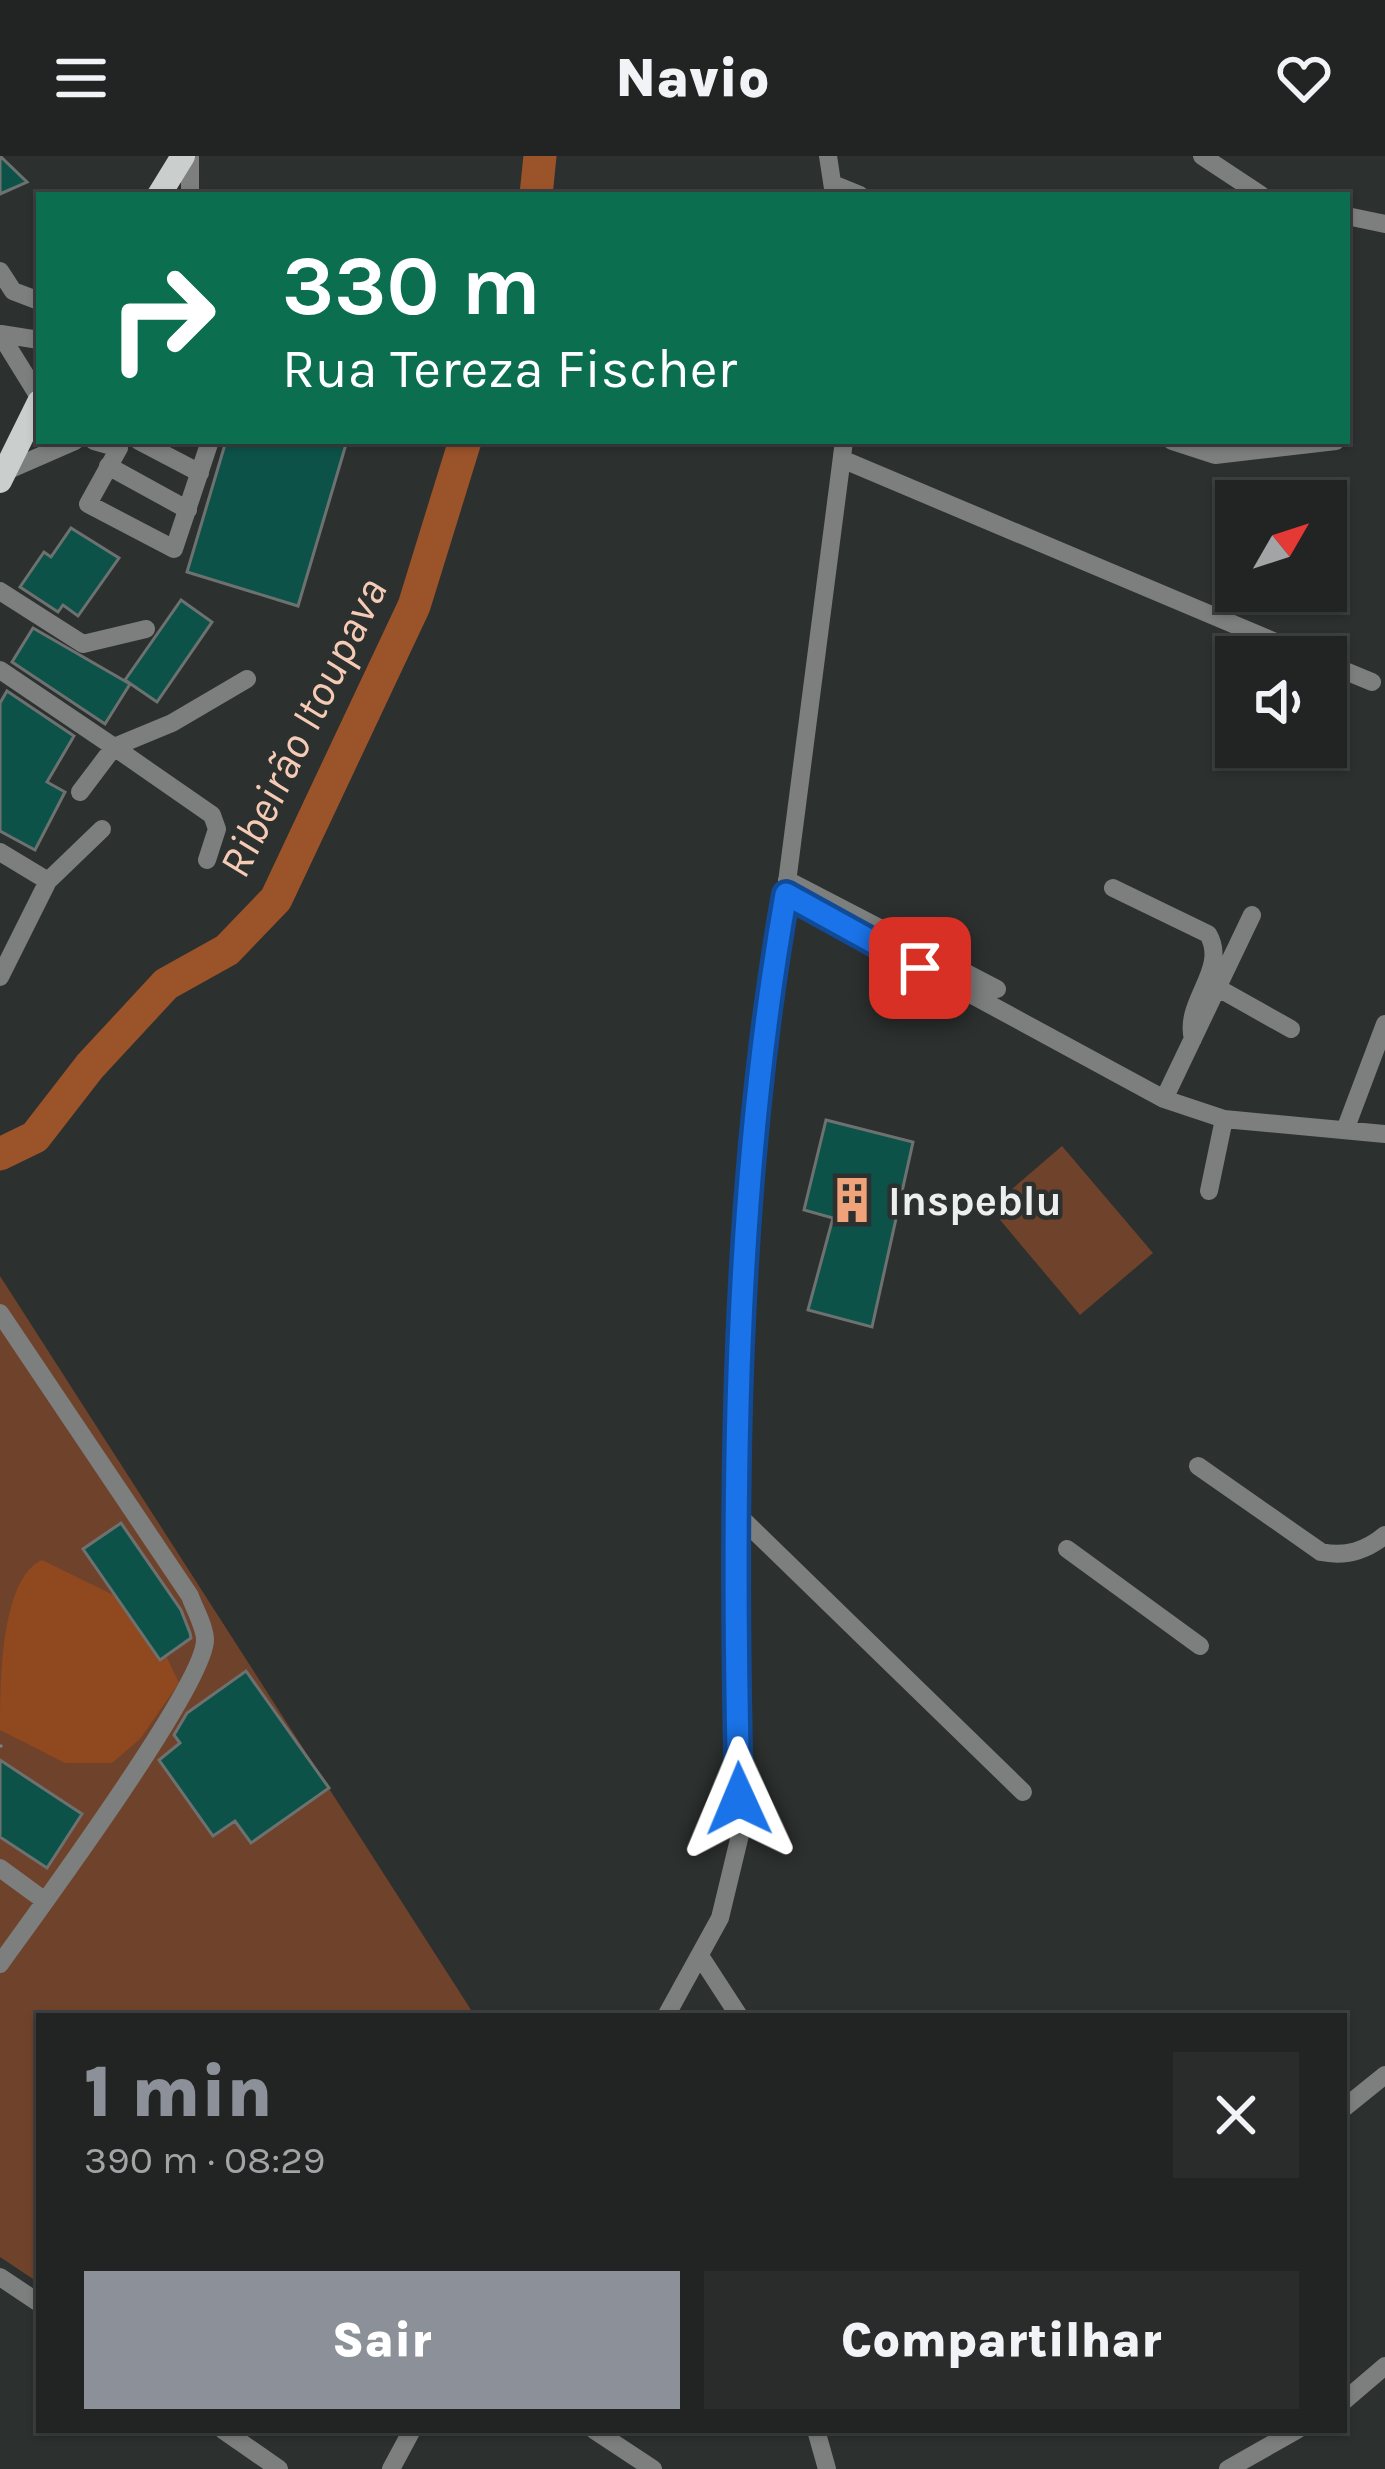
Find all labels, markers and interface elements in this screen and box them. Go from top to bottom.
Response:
icon: menu [48,45,114,111]
icon: heart [1271,45,1337,111]
text: Navio [615,46,770,110]
text: 330 m [282,237,541,335]
icon: right [84,240,240,396]
text: Rua Tereza Fischer [282,337,737,401]
north arrow [1215,480,1347,612]
map controls [1215,480,1347,768]
water label: Ribeirão Itoupava [208,569,398,886]
button: sound [1215,636,1347,768]
pin [869,917,971,1019]
icon: arrive [887,935,953,1001]
building icon: Inspeblu [827,1175,877,1225]
place label: Inspeblu [888,1176,1062,1226]
position arrow [676,1736,802,1862]
text: 1 min [84,2050,273,2134]
button: close [1173,2052,1299,2178]
text: 390 m · 08:29 [84,2137,325,2183]
button: Sair [84,2271,680,2409]
button: Compartilhar [704,2271,1299,2409]

